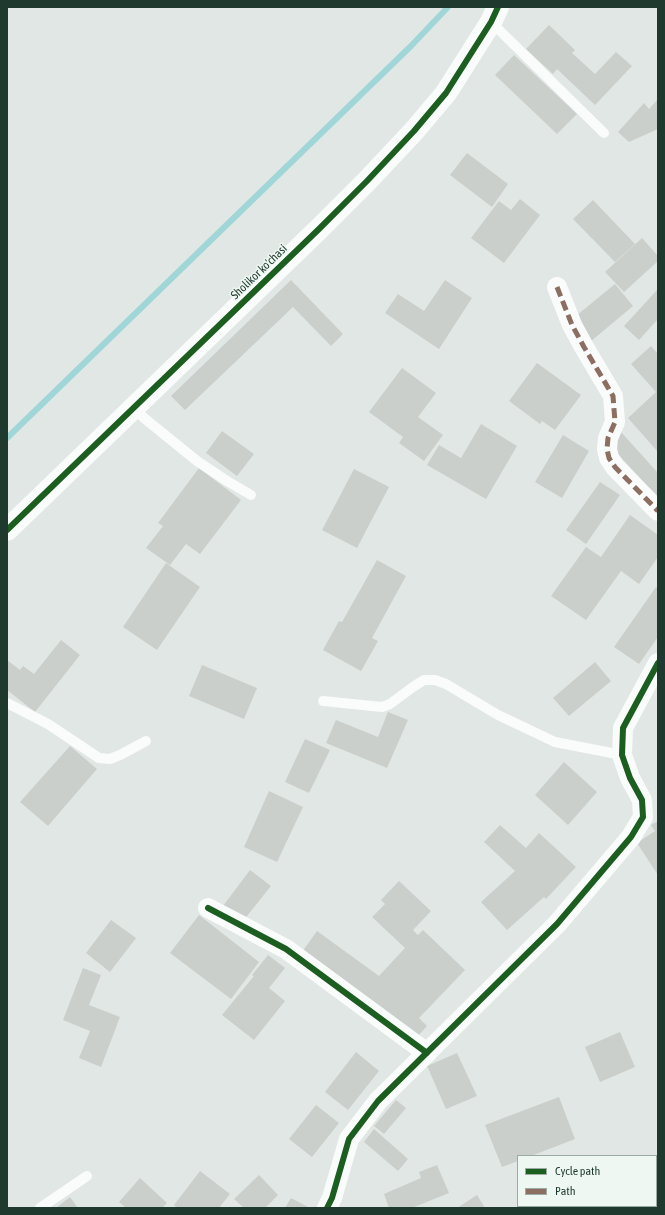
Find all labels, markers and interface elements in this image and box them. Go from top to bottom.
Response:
street label: Sholikor ko'chasi [228,242,290,302]
legend [517,1155,657,1207]
text: Cycle path [555,1164,600,1178]
text: Path [555,1184,576,1198]

